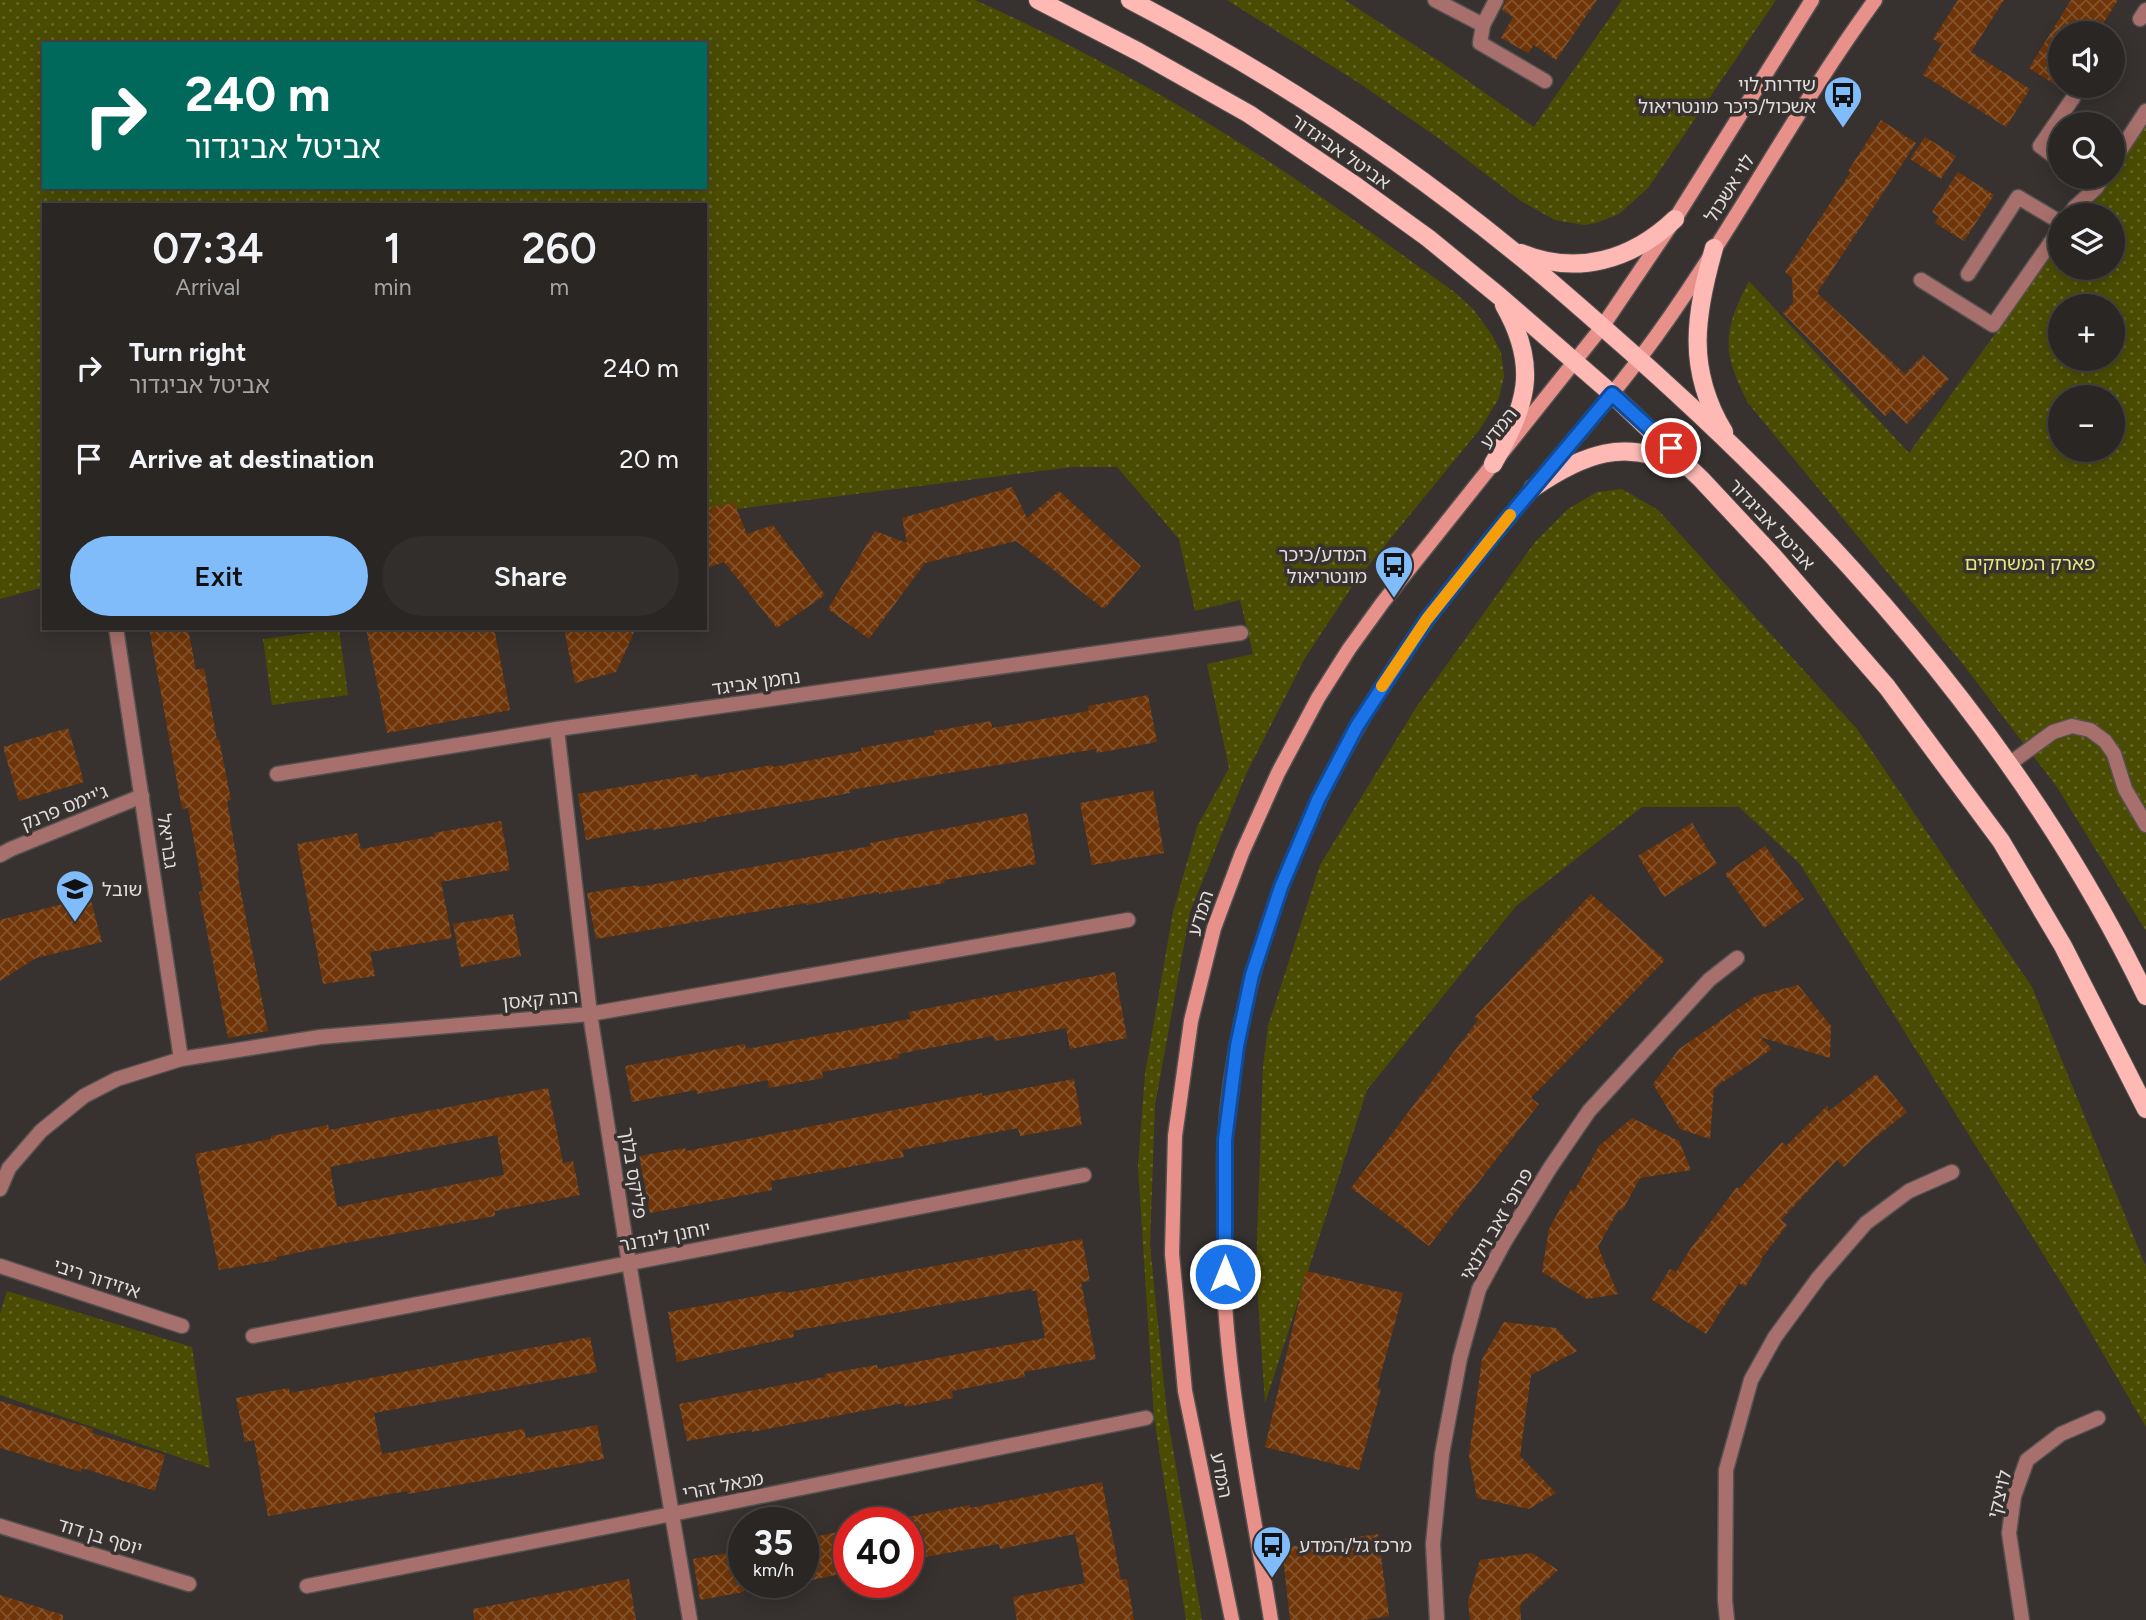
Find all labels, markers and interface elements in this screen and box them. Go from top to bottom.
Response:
map controls [2048,21,2125,462]
button: sound [2048,21,2125,98]
text: 240 m [185,64,331,123]
icon: right [70,70,161,161]
place label: שדרות לוי אשכול/כיכר מונטריאול [1638,73,1816,118]
bus stop icon: שדרות לוי אשכול/כיכר מונטריאול [1822,74,1864,129]
street label: אביטל אביגדור [1286,109,1395,194]
button: search [2048,112,2125,189]
text: אביטל אביגדור [185,128,381,166]
street label: לוי אשכול [1699,150,1759,227]
button: layers [2048,203,2125,280]
text: 07:34 [152,223,264,274]
text: 1 [384,223,401,274]
text: 260 [522,223,597,274]
text: Arrival [175,273,240,301]
text: min [374,273,412,301]
text: m [549,273,569,301]
button: + [2048,294,2125,371]
text: Turn right [129,336,246,368]
icon: right [70,349,108,387]
text: 240 m [603,352,679,384]
text: אביטל אביגדור [129,371,270,399]
button: − [2048,385,2125,462]
street label: המדע [1475,403,1522,453]
pin [1641,418,1701,478]
icon: arrive [1652,429,1690,467]
icon: arrive [70,440,108,478]
text: Arrive at destination [129,443,374,475]
text: 20 m [619,443,679,475]
street label: אביטל אביגדור [1724,474,1820,575]
button: Exit [70,536,368,616]
button: Share [382,536,679,616]
place label: המדע/כיכר מונטריאול [1279,543,1367,588]
bus stop icon: המדע/כיכר מונטריאול [1373,544,1415,599]
park label: פארק המשחקים [1965,552,2095,575]
street label: נחמן אביגד [710,665,802,700]
street label: ג'יימס פרנק [17,780,111,835]
street label: גבריאל [152,812,183,870]
school or university icon: שובל [54,868,96,923]
place label: שובל [102,878,142,901]
street label: המדע [1182,888,1219,939]
street label: רנה קאסן [501,985,579,1014]
street label: פליקס בלוך [615,1126,652,1221]
street label: פרופ' זאב וילנאי [1455,1164,1538,1285]
street label: יוחנן לינדנר [618,1216,713,1257]
position arrow [1188,1237,1262,1311]
street label: איזידור ריבי [50,1254,143,1303]
street label: המדע [1206,1450,1237,1500]
street label: מכאל זהרי [681,1466,766,1505]
street label: לויצקי [1982,1467,2017,1521]
speed limit sign: 40 [833,1507,924,1598]
street label: יוסף בן דוד [55,1513,145,1560]
text: 35 [754,1522,793,1564]
bus stop icon: מרכז גל/המדע [1251,1524,1293,1579]
place label: מרכז גל/המדע [1299,1534,1412,1557]
text: km/h [753,1559,794,1581]

